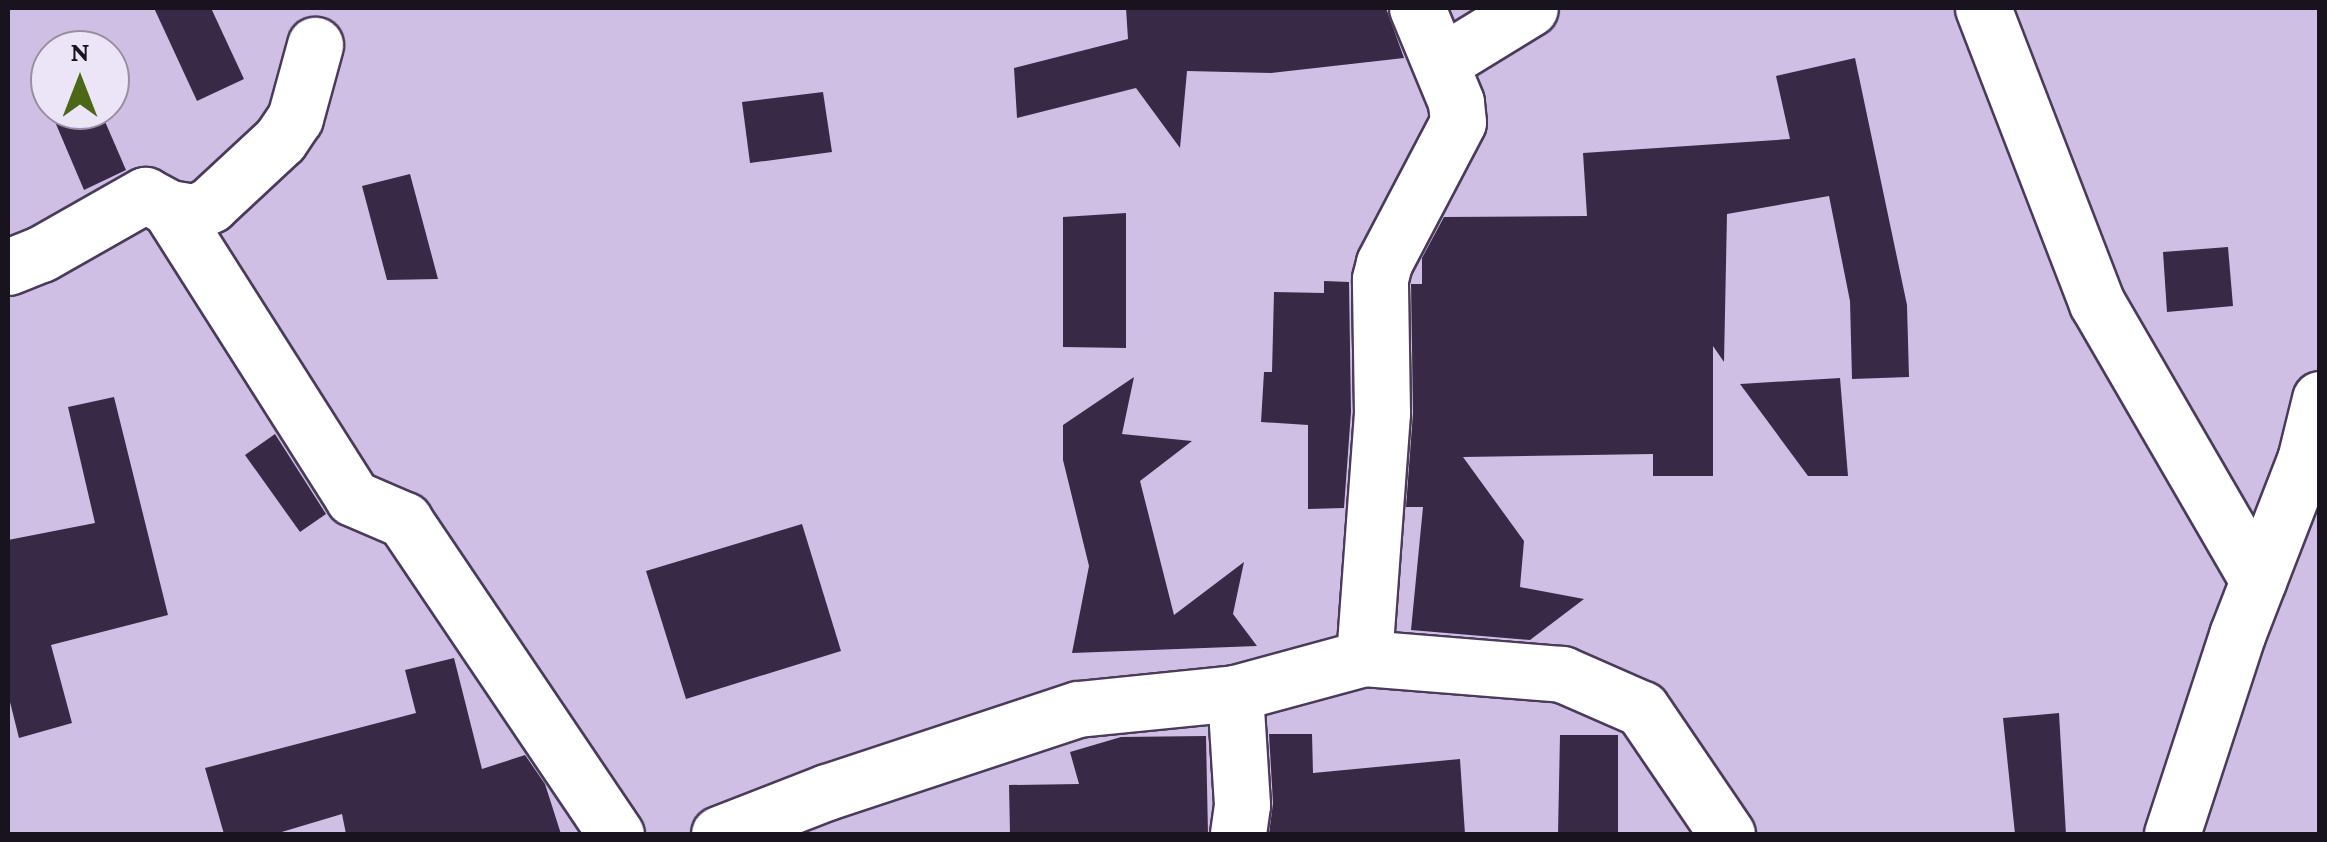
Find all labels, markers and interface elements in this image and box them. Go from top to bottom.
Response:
north arrow [30,30,130,130]
text: N [70,36,90,67]

